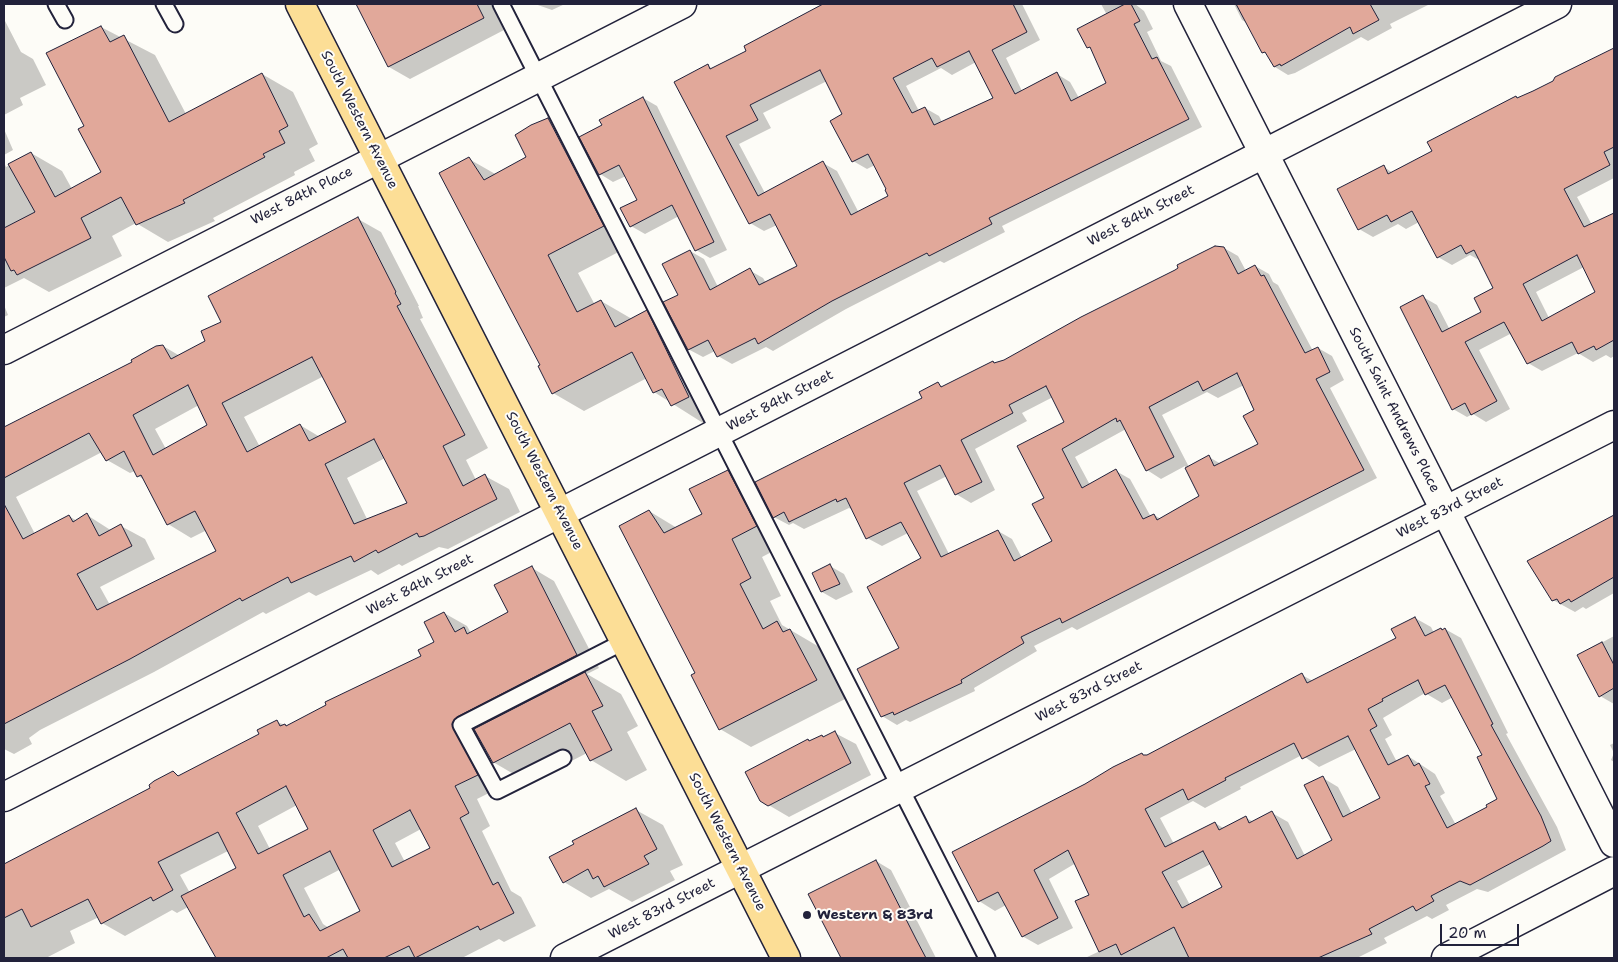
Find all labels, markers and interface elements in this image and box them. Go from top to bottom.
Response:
street label: South Western Avenue [317,48,401,192]
street label: West 84th Place [248,163,356,229]
street label: West 84th Street [1085,182,1197,250]
street label: South Saint Andrews Place [1345,325,1443,495]
street label: West 84th Street [724,367,836,435]
street label: South Western Avenue [502,409,586,553]
street label: West 83rd Street [1394,474,1506,542]
street label: West 84th Street [364,551,476,619]
street label: West 83rd Street [1033,658,1145,726]
street label: South Western Avenue [685,770,769,914]
street label: West 83rd Street [606,875,718,943]
place label: Western & 83rd [817,907,933,923]
marker: Western & 83rd [801,909,813,921]
scale bar [1443,914,1522,946]
text: 20 m [1448,923,1487,943]

